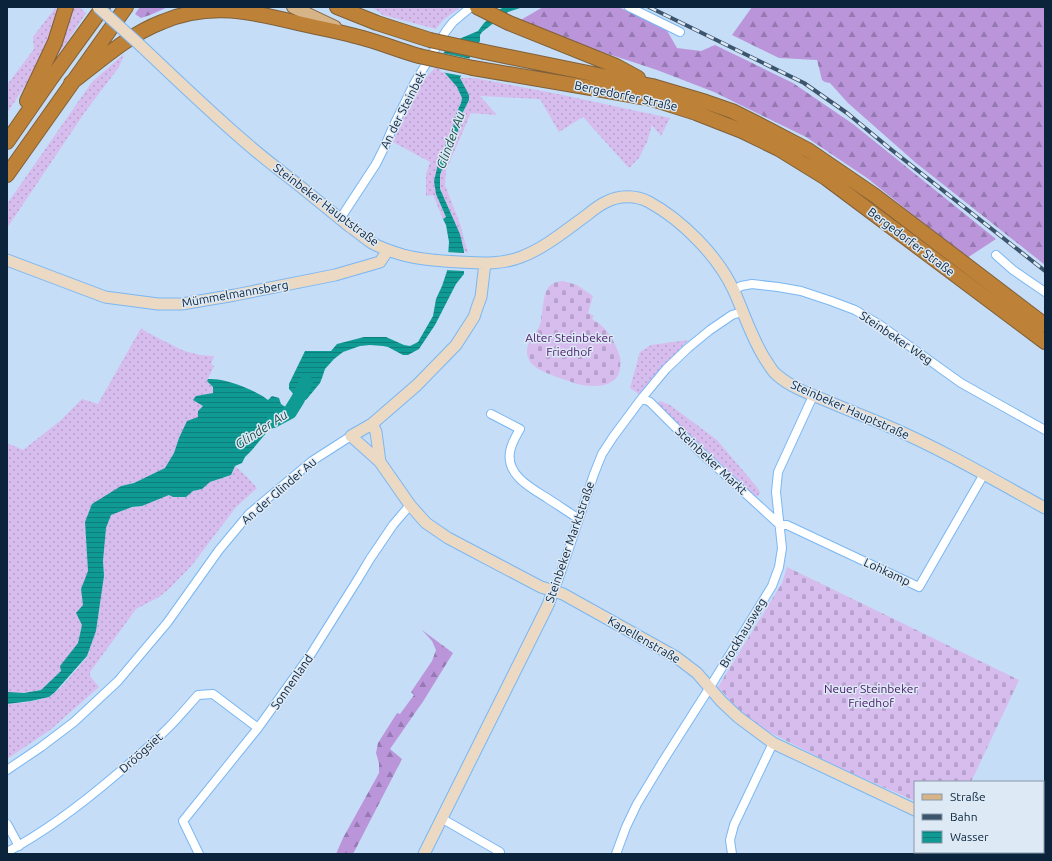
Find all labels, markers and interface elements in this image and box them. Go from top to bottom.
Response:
street label: An der Steinbek [377,69,428,151]
street label: Bergedorfer Straße [573,78,679,113]
water label: Glinder Au [433,110,467,170]
street label: Steinbeker Hauptstraße [271,161,381,248]
street label: Bergedorfer Straße [865,205,957,278]
street label: Mümmelmannsberg [180,278,289,309]
street label: Steinbeker Weg [857,308,935,367]
park label: Alter Steinbeker Friedhof [525,331,613,358]
street label: Steinbeker Hauptstraße [789,377,911,442]
water label: Glinder Au [232,407,290,451]
street label: Steinbeker Markt [673,424,750,497]
street label: An der Glinder Au [239,455,319,527]
street label: Steinbeker Marktstraße [543,480,596,604]
street label: Lohkamp [862,555,912,588]
street label: Brockhausweg [717,596,768,670]
street label: Kapellenstraße [606,614,683,666]
street label: Sonnenland [268,652,315,712]
park label: Neuer Steinbeker Friedhof [824,682,918,709]
street label: Dröögsiet [116,730,165,775]
legend [914,781,1044,853]
text: Straße [950,790,986,803]
text: Bahn [950,810,978,823]
text: Wasser [950,830,989,843]

